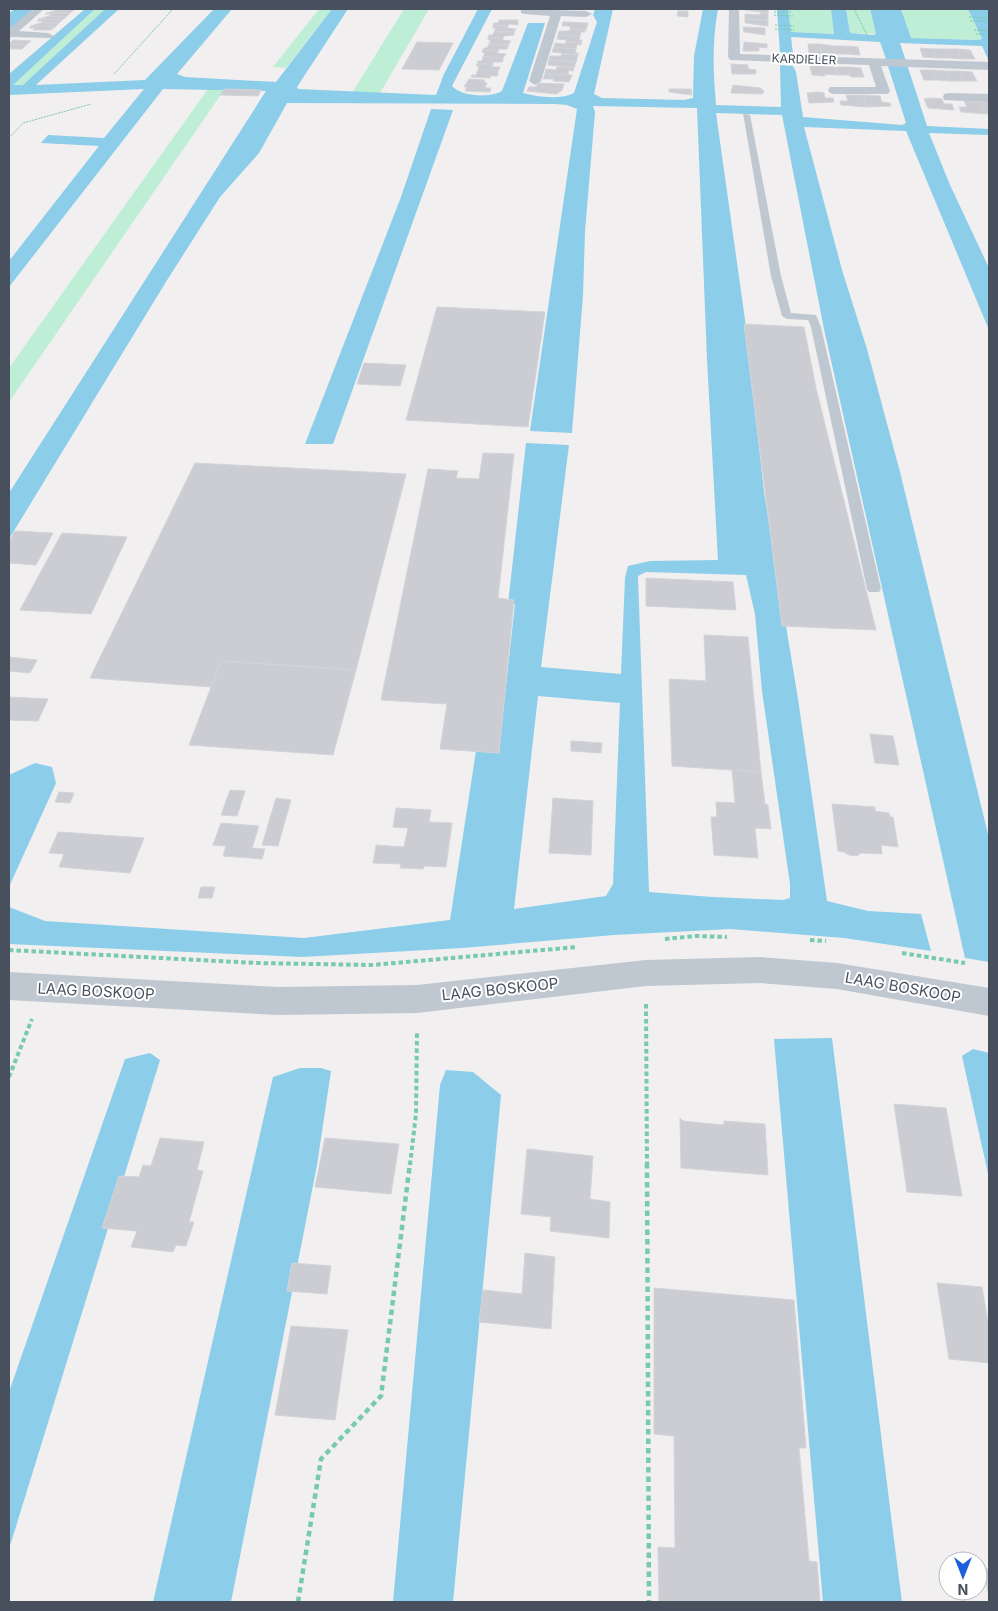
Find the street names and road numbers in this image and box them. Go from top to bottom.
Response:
street label: KARDIELER [771,50,837,68]
street label: LAAG BOSKOOP [844,967,962,1007]
street label: LAAG BOSKOOP [441,973,559,1005]
street label: LAAG BOSKOOP [37,978,155,1004]

